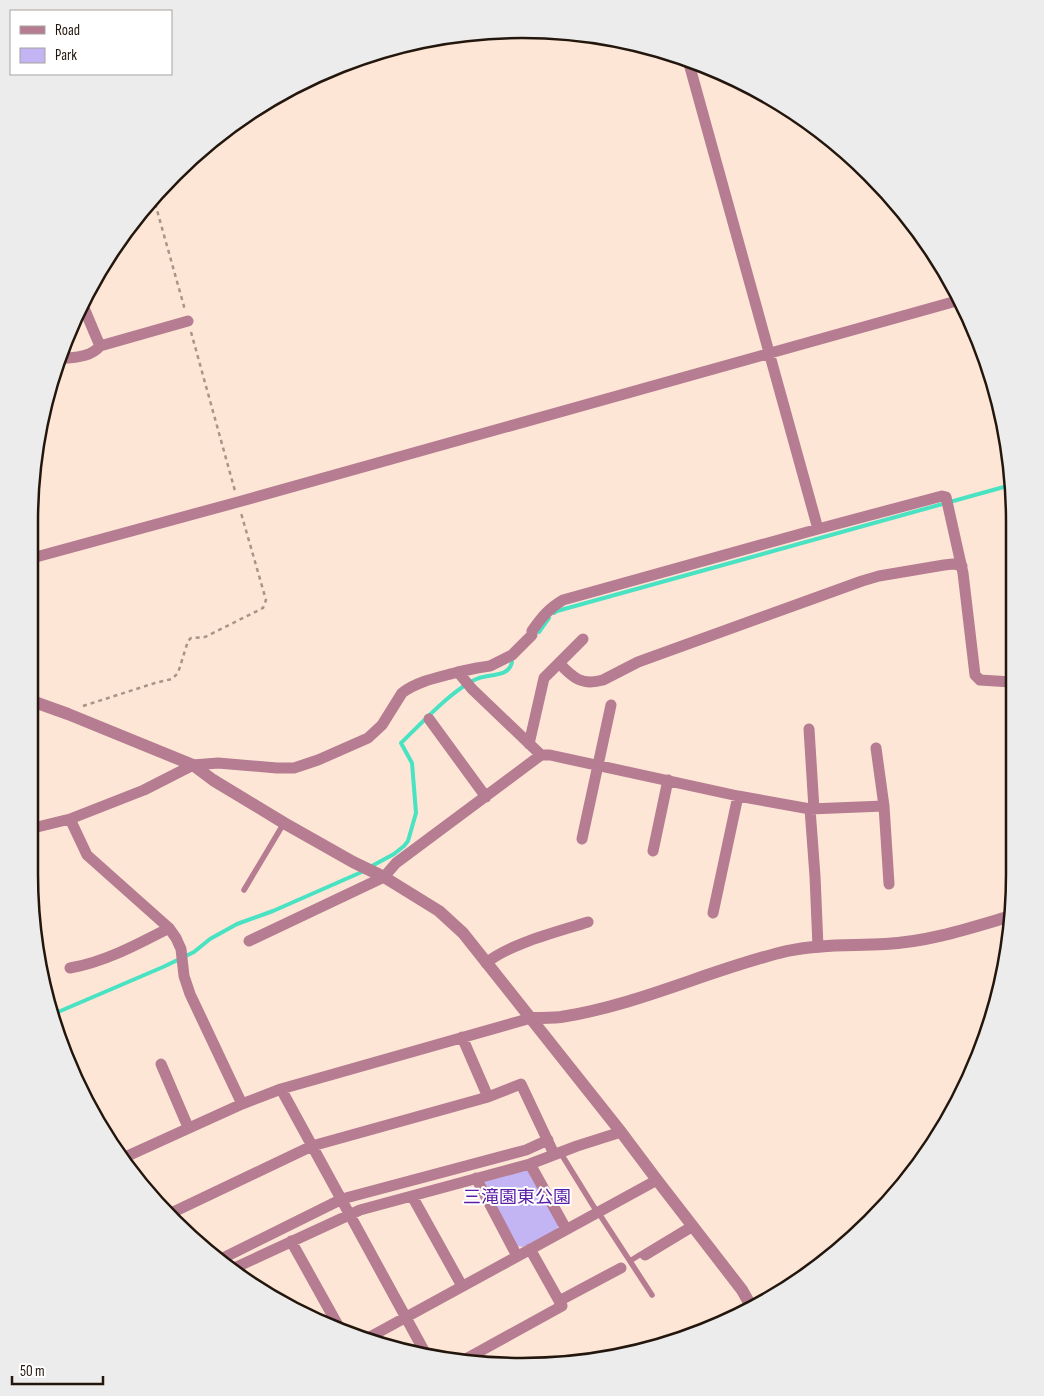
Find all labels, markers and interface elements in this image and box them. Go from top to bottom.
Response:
legend [10,10,172,75]
text: Road [55,21,80,40]
text: Park [55,46,77,65]
park label: 三滝園東公園 [463,1187,571,1208]
scale bar [12,1354,104,1386]
text: 50 m [20,1362,45,1381]

